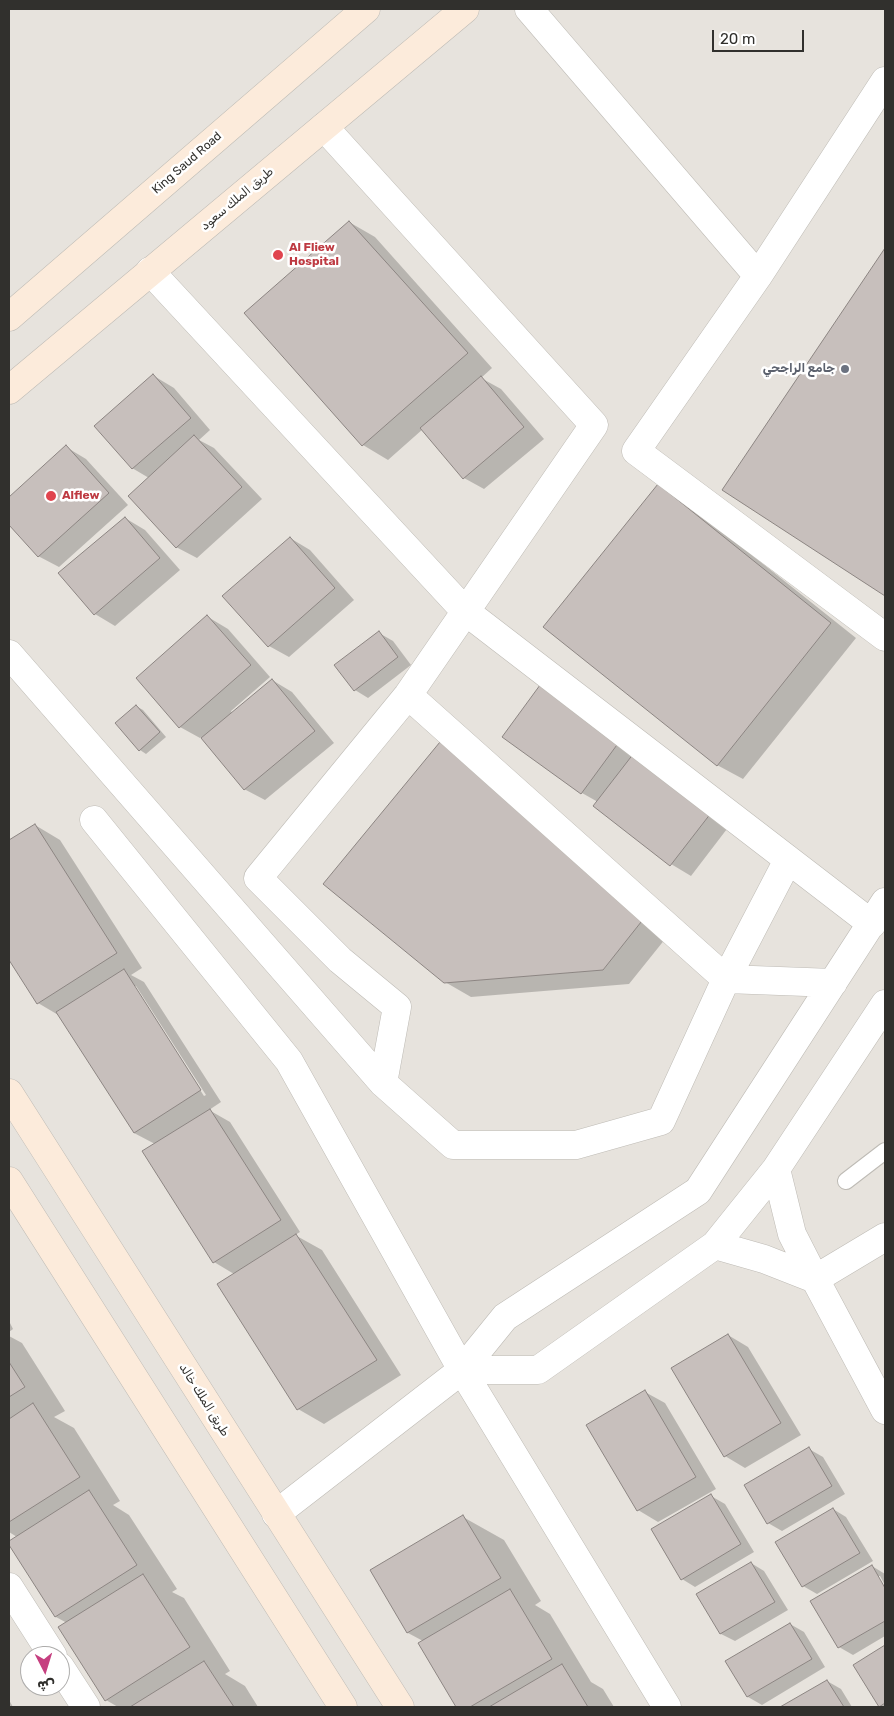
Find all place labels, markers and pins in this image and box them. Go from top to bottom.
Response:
place label: Al Fliew Hospital [289,241,339,269]
marker: Al Fliew Hospital [271,248,285,262]
place label: جامع الراجحي [763,362,835,376]
marker: جامع الراجحي [839,363,851,375]
marker: Alflew [44,489,58,503]
place label: Alflew [62,489,99,503]

